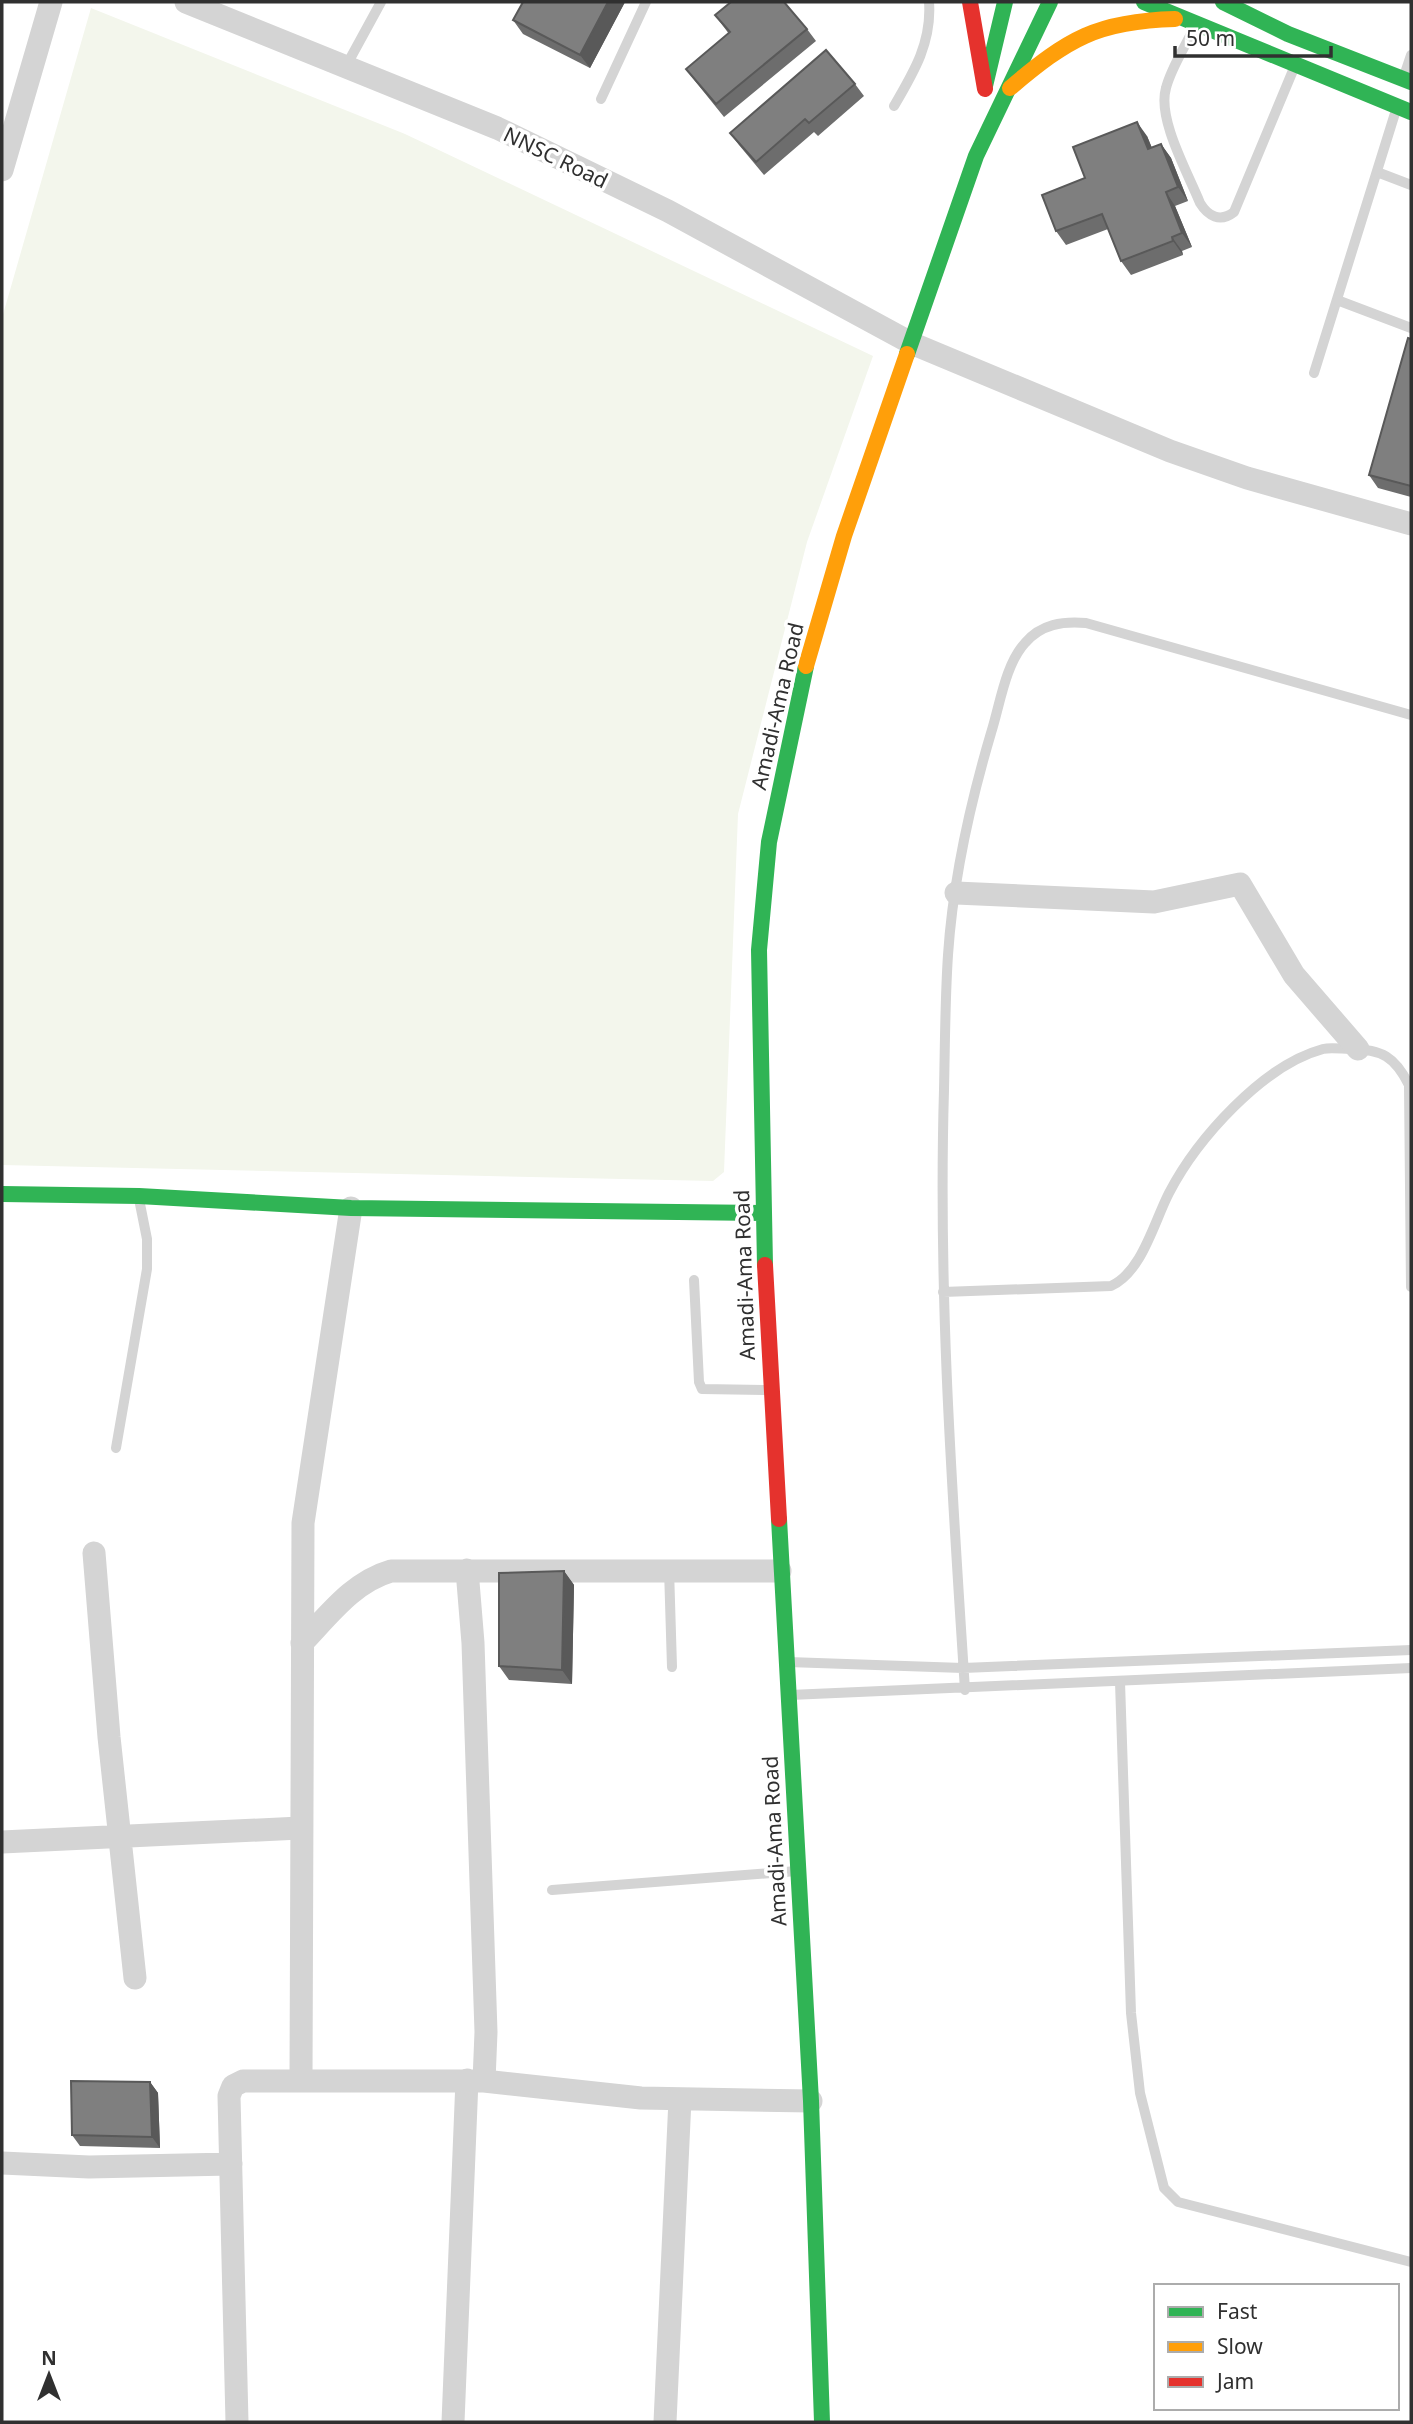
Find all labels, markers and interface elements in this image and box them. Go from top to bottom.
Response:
scale bar [1175,14,1331,58]
text: 50 m [1186,24,1235,52]
street label: NNSC Road [499,120,613,194]
street label: Amadi-Ama Road [744,620,810,792]
street label: Amadi-Ama Road [727,1189,761,1361]
street label: Amadi-Ama Road [756,1755,792,1927]
legend [1154,2284,1399,2410]
text: Fast [1217,2297,1258,2325]
text: Slow [1217,2332,1263,2360]
north arrow [14,2340,84,2410]
text: N [41,2345,57,2371]
text: Jam [1215,2367,1254,2395]

